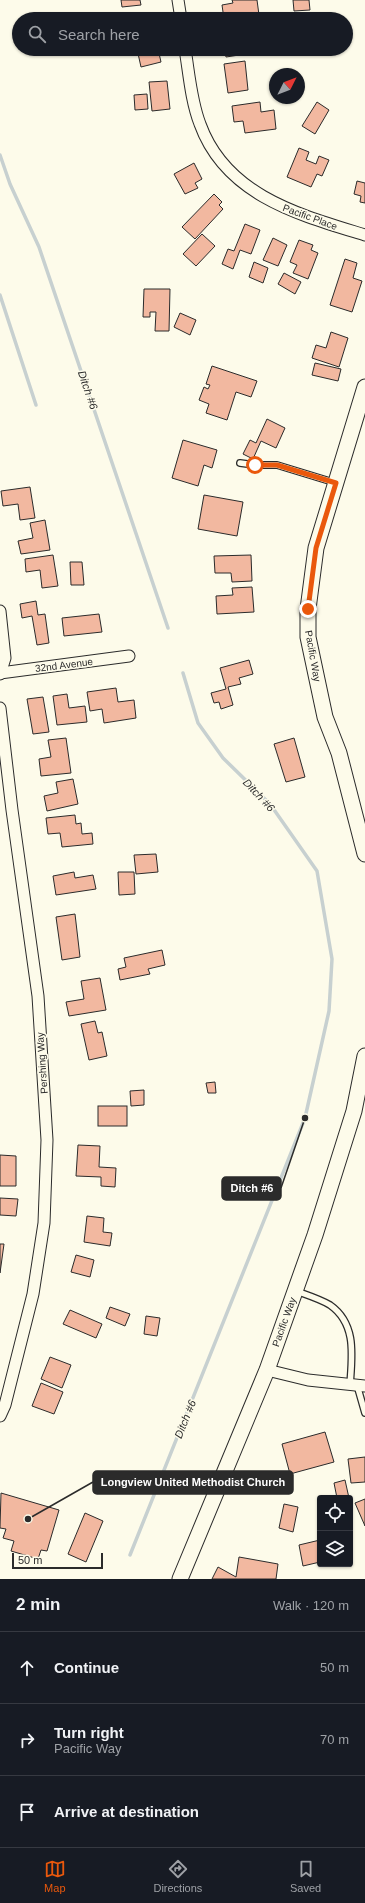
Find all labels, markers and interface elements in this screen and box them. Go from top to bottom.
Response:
search box [12,12,353,56]
icon: search [26,23,48,45]
text: Search here [58,26,140,43]
north arrow [269,68,305,104]
street label: Pacific Place [281,202,339,232]
water label: Ditch #6 [76,369,101,412]
route start [246,456,264,474]
route end [299,600,317,618]
street label: Pacific Way [303,630,323,682]
street label: 32nd Avenue [34,656,94,674]
water label: Ditch #6 [241,776,278,814]
street label: Pershing Way [34,1032,50,1094]
callout: Ditch #6 [222,1177,281,1200]
text: Ditch #6 [231,1182,273,1194]
street label: Pacific Way [270,1296,298,1348]
water label: Ditch #6 [172,1397,198,1440]
callout: Longview United Methodist Church [93,1471,293,1494]
text: Longview United Methodist Church [101,1476,286,1488]
map controls [317,1495,353,1567]
button: locate [317,1495,353,1531]
button: layers [317,1531,353,1567]
scale bar [12,1551,103,1570]
text: 50 m [18,1554,42,1566]
text: 2 min [16,1595,60,1614]
text: Walk · 120 m [273,1598,349,1613]
icon: ahead [16,1657,38,1679]
text: Continue [54,1659,119,1676]
text: 50 m [320,1660,349,1675]
text: Turn right [54,1724,124,1741]
icon: right [16,1729,38,1751]
text: 70 m [320,1732,349,1747]
text: Pacific Way [54,1741,121,1756]
icon: arrive [16,1801,38,1823]
text: Arrive at destination [54,1803,199,1820]
tab: Map [44,1858,66,1894]
tab: Directions [153,1858,202,1894]
tab: Saved [290,1858,321,1894]

